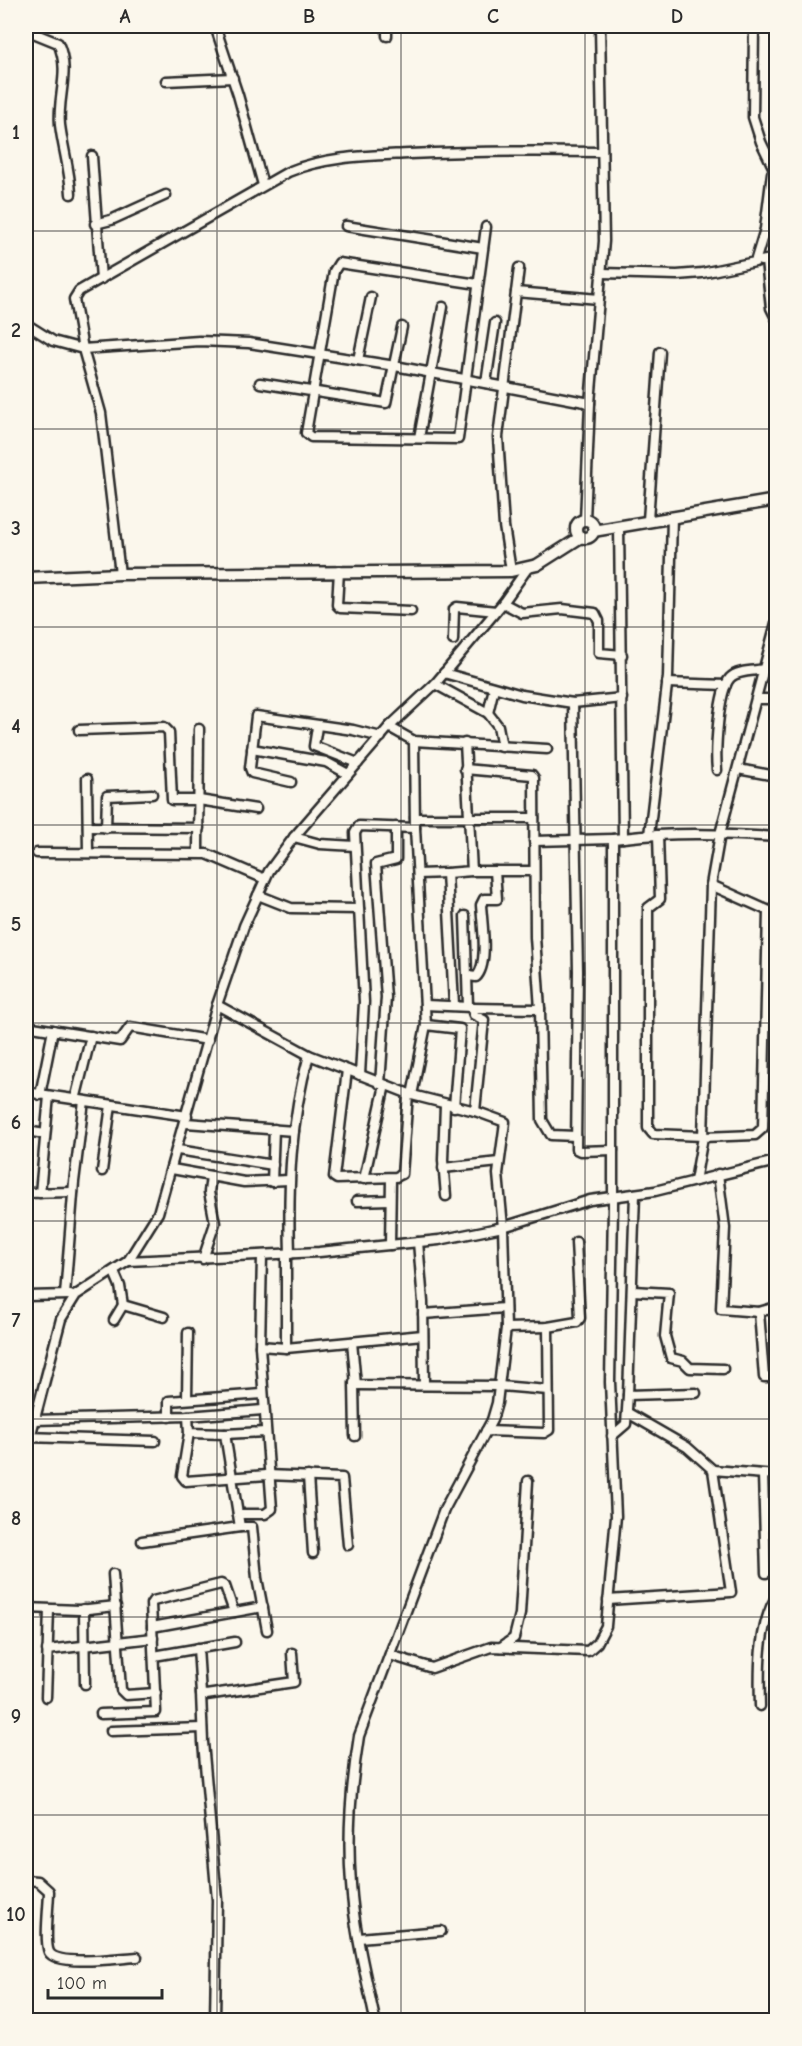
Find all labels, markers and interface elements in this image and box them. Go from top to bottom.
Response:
text: A [119,5,131,28]
text: B [303,5,315,28]
text: C [487,5,499,28]
text: D [671,5,683,28]
text: 1 [12,121,20,144]
text: 2 [11,319,21,342]
text: 3 [11,517,21,540]
text: 4 [11,715,21,738]
text: 5 [11,913,21,936]
text: 6 [11,1111,21,1134]
text: 7 [12,1309,21,1332]
text: 8 [11,1507,21,1530]
text: 9 [11,1705,21,1728]
text: 10 [6,1903,26,1926]
scale bar [48,1962,162,2000]
text: 100 m [57,1973,107,1994]

